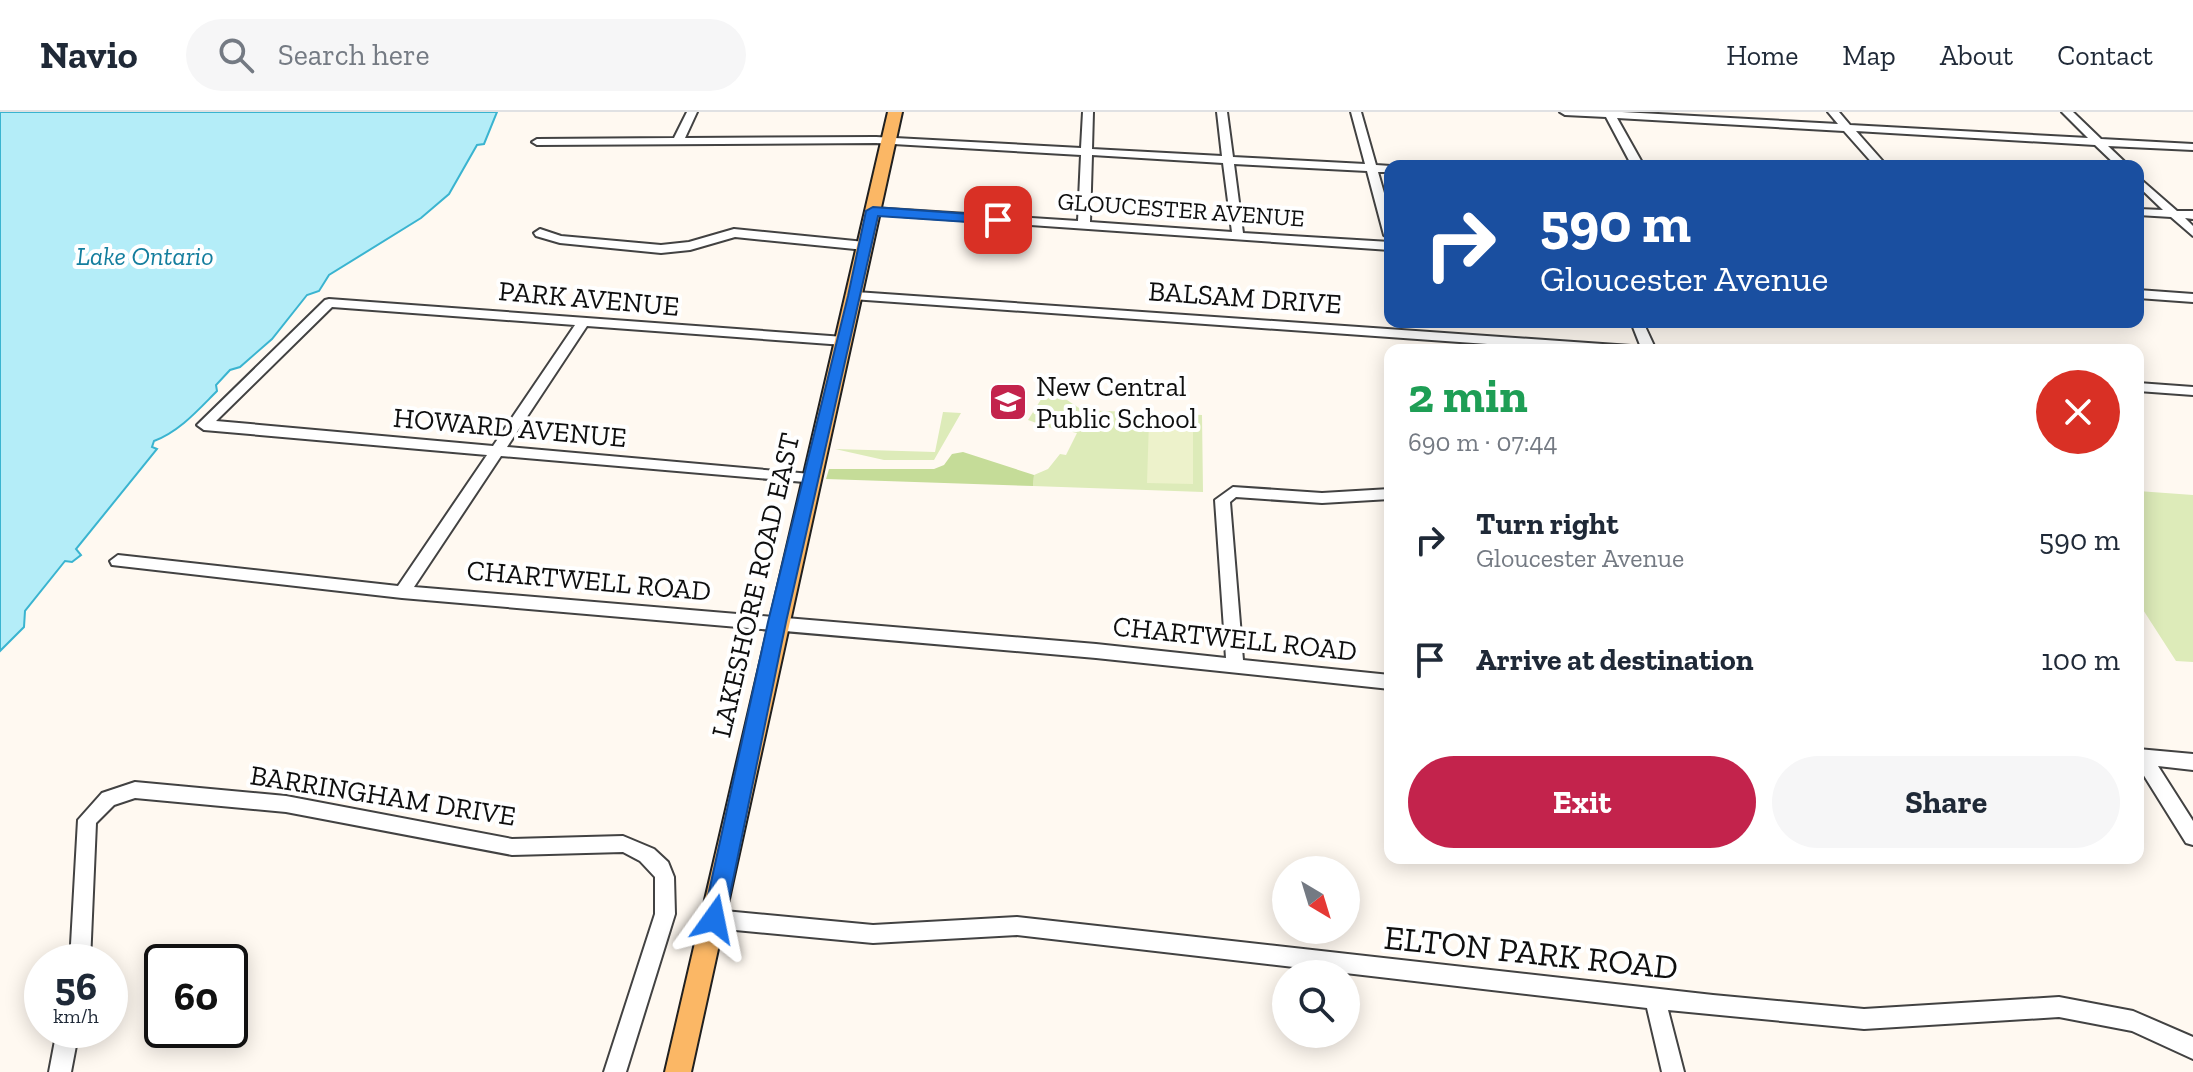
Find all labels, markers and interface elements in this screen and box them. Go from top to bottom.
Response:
search box [186,19,746,91]
text: Navio [40,32,138,78]
icon: search [214,33,258,77]
text: Search here [278,37,430,73]
text: Home [1726,39,1798,72]
text: Map [1842,39,1896,72]
text: About [1940,39,2013,72]
text: Contact [2057,39,2153,72]
pin [964,186,1032,254]
street label: GLOUCESTER AVENUE [1057,186,1306,233]
text: 590 m [1540,189,1691,256]
icon: right [1408,192,1512,296]
icon: arrive [976,198,1020,242]
water label: Lake Ontario [76,240,214,272]
text: Gloucester Avenue [1540,257,1828,300]
street label: PARK AVENUE [497,274,681,323]
street label: BALSAM DRIVE [1147,274,1343,321]
text: 2 min [1408,367,1528,424]
place label: New Central Public School [1036,370,1197,435]
button: close [2036,370,2120,454]
school or university icon: New Central Public School [987,381,1029,423]
street label: HOWARD AVENUE [392,401,628,454]
text: 690 m · 07:44 [1408,426,1558,458]
street label: LAKESHORE ROAD EAST [704,430,807,741]
text: Turn right [1476,506,1618,542]
icon: right [1408,518,1452,562]
text: 590 m [2039,522,2120,558]
text: Gloucester Avenue [1476,542,1684,574]
street label: CHARTWELL ROAD [465,553,713,608]
street label: CHARTWELL ROAD [1111,609,1359,668]
icon: arrive [1408,638,1452,682]
text: Arrive at destination [1476,642,1753,678]
text: 100 m [2041,642,2120,678]
button: Exit [1408,756,1756,848]
button: Share [1772,756,2120,848]
street label: BARRINGHAM DRIVE [248,758,518,833]
north arrow [1272,856,1360,944]
map controls [1272,856,1360,1048]
position arrow [672,877,756,961]
street label: ELTON PARK ROAD [1382,917,1680,988]
speed limit sign: 60 [144,944,248,1048]
button: search [1272,960,1360,1048]
text: 56 [55,962,97,1010]
text: km/h [53,1004,99,1028]

